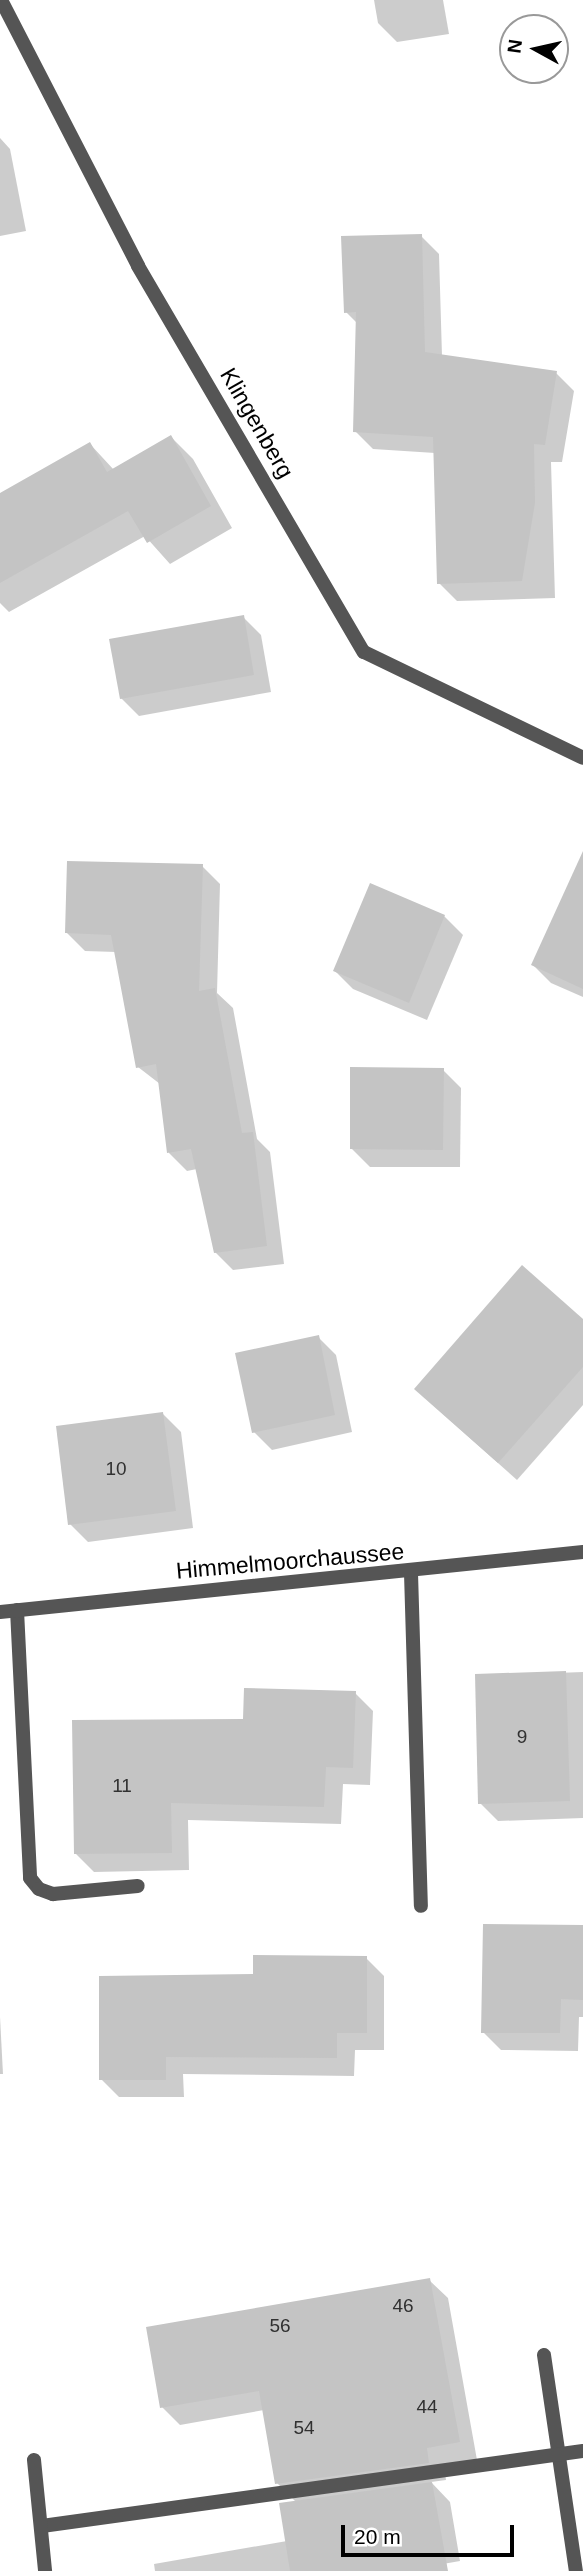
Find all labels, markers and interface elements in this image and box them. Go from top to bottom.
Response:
north arrow [499,14,569,84]
text: N [503,38,526,55]
street label: Klingenberg [214,363,300,483]
house number: 10 [105,1458,127,1480]
street label: Himmelmoorchaussee [175,1537,405,1585]
house number: 9 [517,1726,527,1748]
house number: 11 [112,1775,132,1797]
house number: 46 [392,2295,414,2317]
house number: 56 [269,2315,291,2337]
house number: 44 [416,2396,438,2418]
house number: 54 [293,2417,315,2439]
scale bar [345,2512,518,2556]
text: 20 m [354,2525,401,2548]

